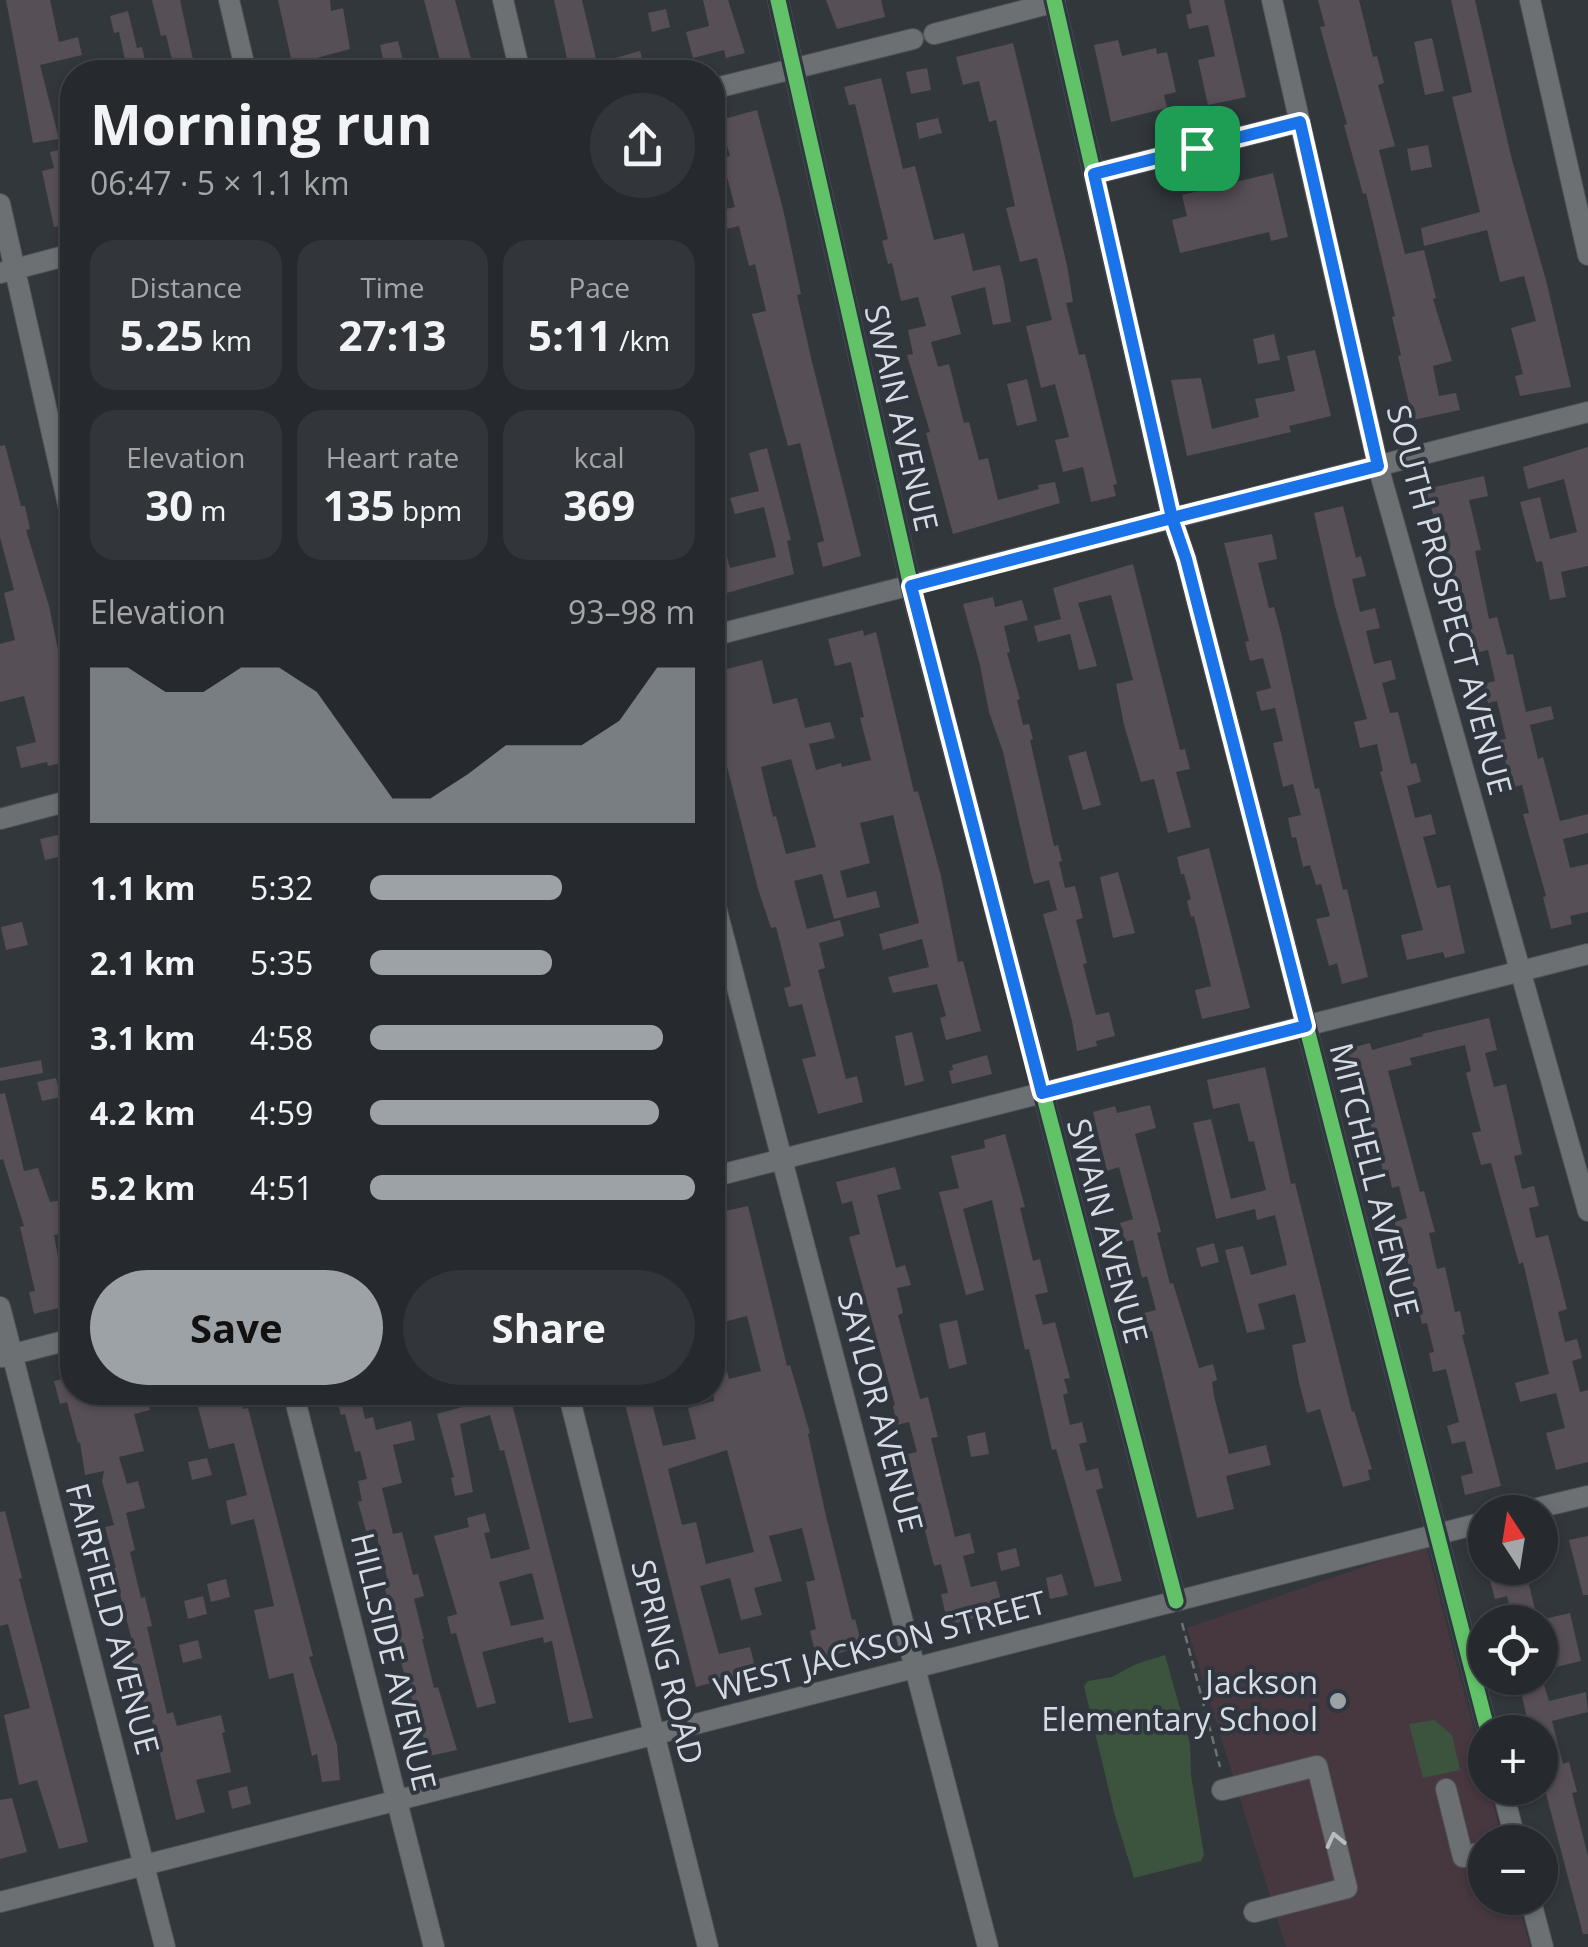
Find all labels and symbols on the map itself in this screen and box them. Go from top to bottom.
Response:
pin [1155,106,1240,191]
street label: SWAIN AVENUE [856,300,949,535]
street label: SOUTH PROSPECT AVENUE [1378,400,1523,799]
street label: MITCHELL AVENUE [1321,1038,1430,1321]
street label: SWAIN AVENUE [1058,1113,1159,1348]
street label: SAYLOR AVENUE [829,1286,934,1537]
street label: FAIRFIELD AVENUE [57,1478,170,1759]
north arrow [1468,1495,1558,1585]
street label: HILLSIDE AVENUE [342,1528,447,1795]
street label: SPRING ROAD [622,1555,715,1768]
street label: WEST JACKSON STREET [709,1579,1051,1710]
place label: Jackson Elementary School [1041,1660,1318,1740]
marker: Jackson Elementary School [1327,1690,1349,1712]
one-way arrow [1326,1832,1347,1849]

